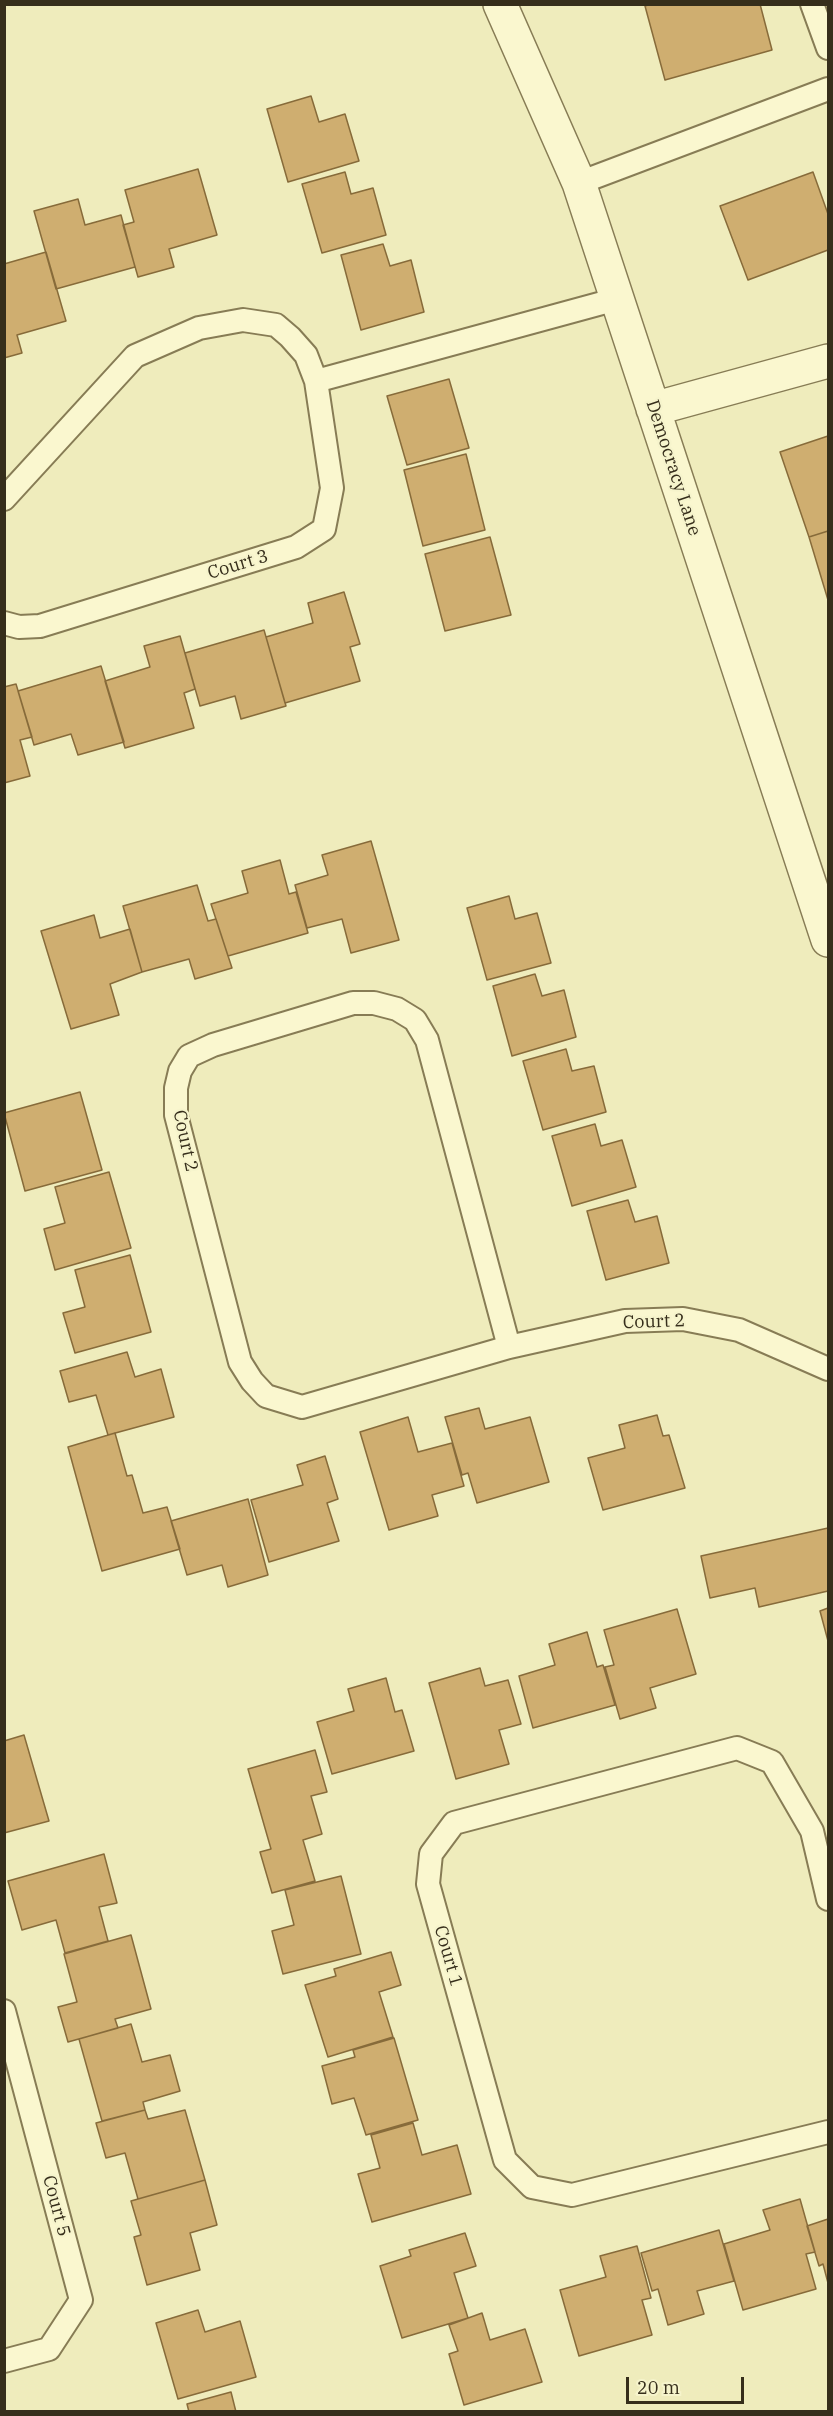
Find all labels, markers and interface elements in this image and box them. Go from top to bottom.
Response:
street label: Democracy Lane [641,397,705,539]
street label: Court 3 [205,546,271,584]
street label: Court 2 [168,1108,202,1174]
street label: Court 2 [623,1310,685,1334]
street label: Court 1 [429,1923,467,1989]
street label: Court 5 [38,2173,74,2239]
scale bar [629,2365,748,2403]
text: 20 m [637,2376,680,2399]

